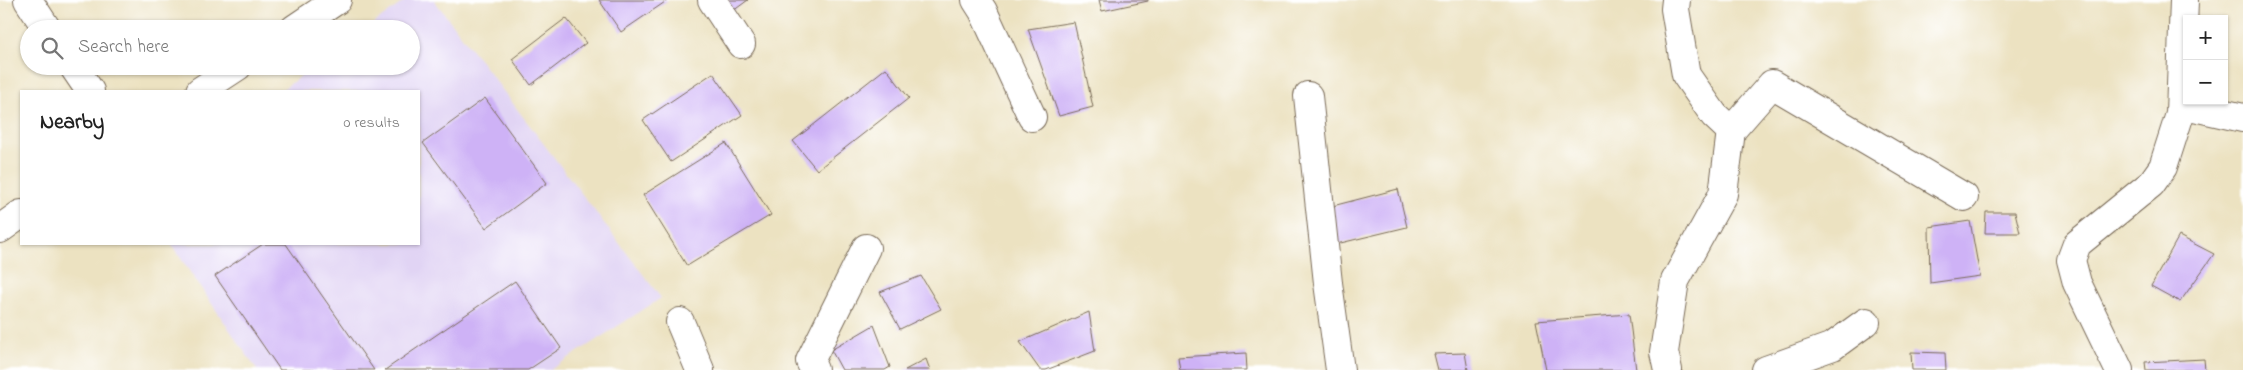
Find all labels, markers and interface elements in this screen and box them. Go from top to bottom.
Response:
map controls [2183,15,2228,105]
button: + [2183,15,2228,60]
search box [20,20,420,75]
icon: search [38,34,66,62]
text: Search here [78,34,169,61]
button: − [2183,60,2228,105]
text: Nearby [40,108,104,138]
text: 0 results [344,111,400,135]

